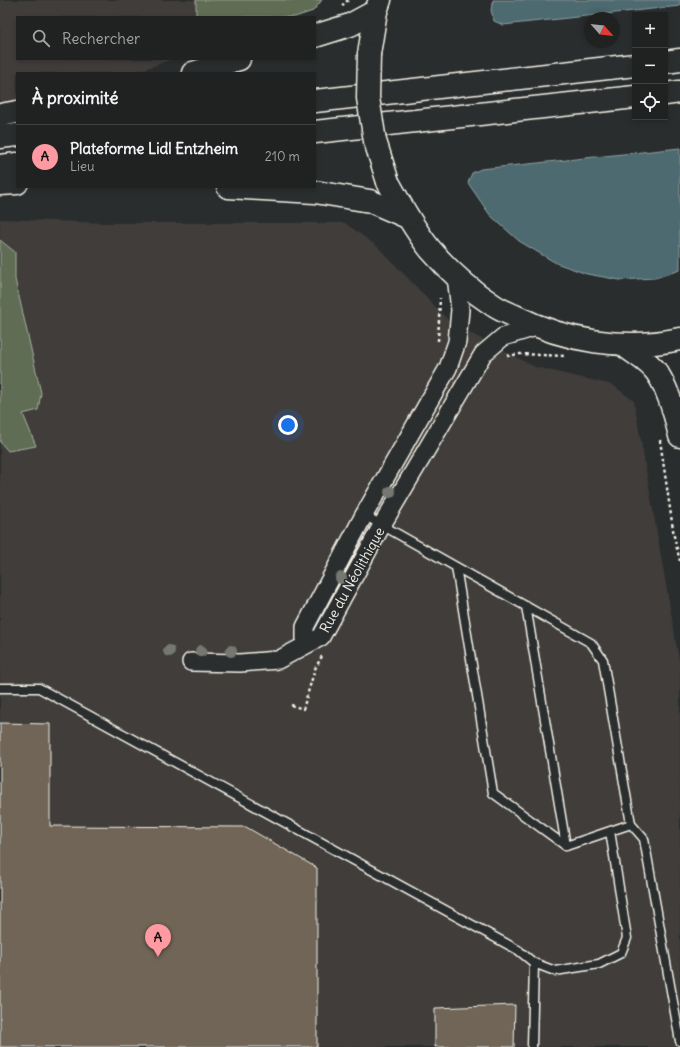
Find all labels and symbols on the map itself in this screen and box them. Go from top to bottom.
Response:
north arrow [584,12,620,48]
your location [278,415,298,435]
street label: Rue du Néolithique [315,524,389,636]
pin: A [145,924,171,957]

